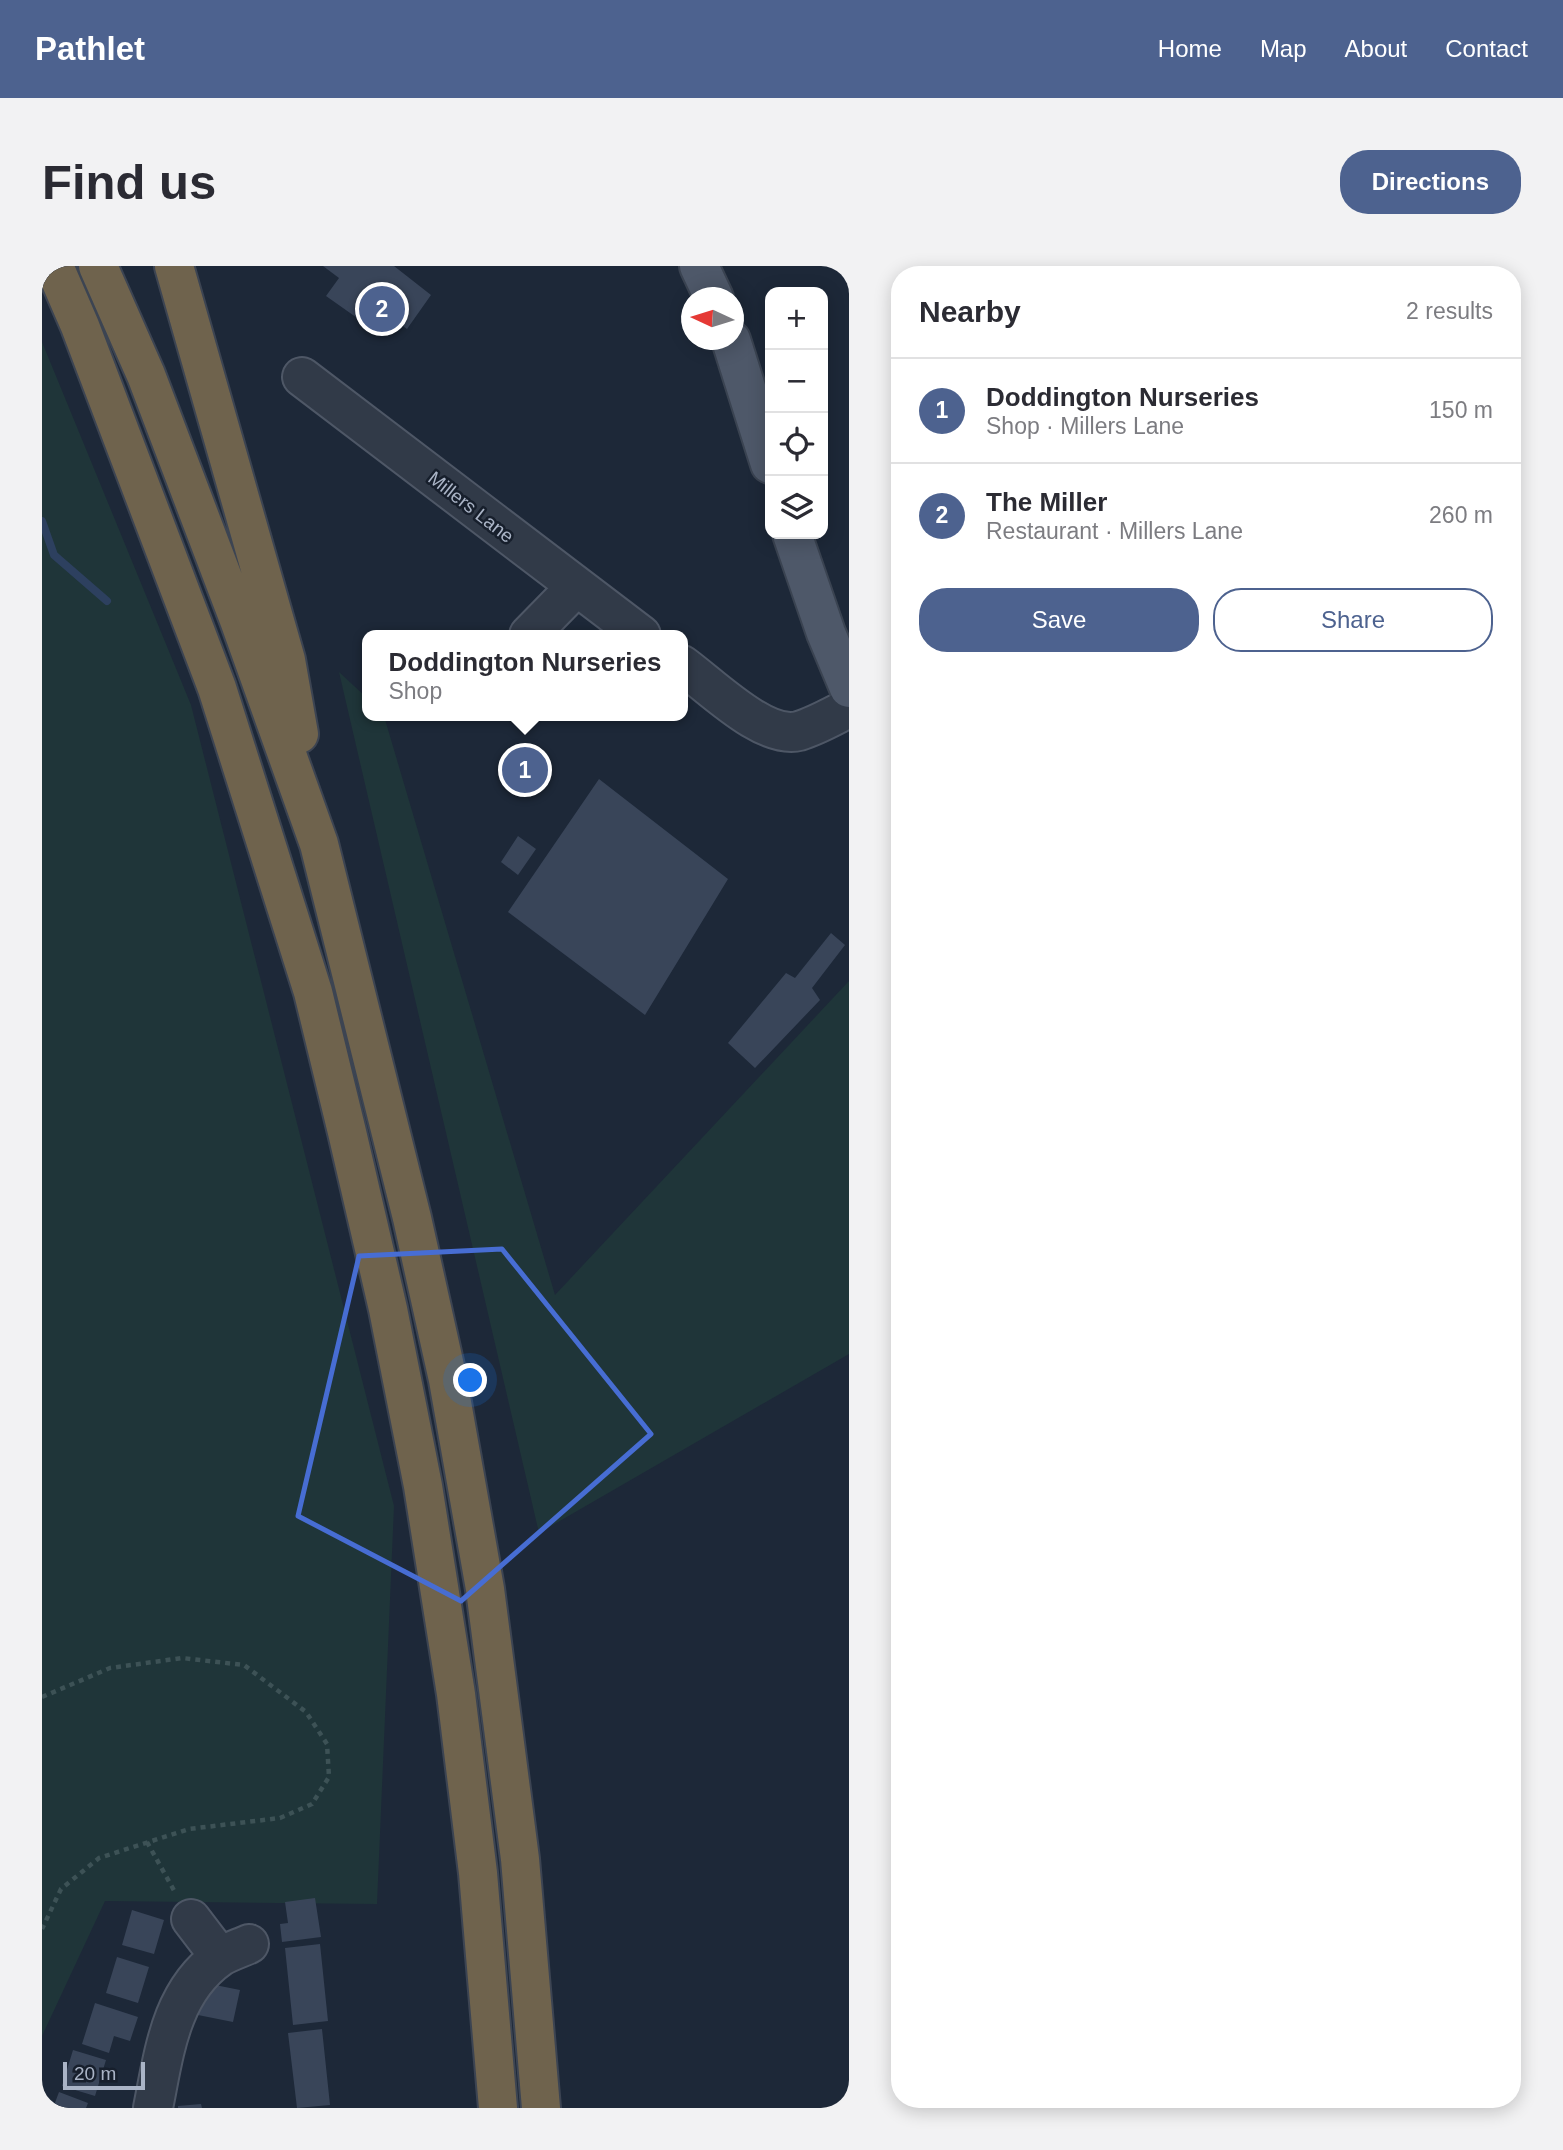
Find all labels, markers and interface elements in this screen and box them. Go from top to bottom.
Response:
text: Pathlet [35,30,145,67]
text: Home [1158,35,1222,62]
text: Map [1260,35,1307,62]
text: About [1345,35,1407,62]
text: Contact [1445,35,1528,62]
button: Directions [1340,150,1521,214]
text: Find us [42,155,216,209]
pin: 2 [359,283,405,335]
north arrow [681,287,744,350]
map controls [765,287,828,539]
button: + [765,287,828,350]
text: Nearby [919,295,1021,328]
text: 2 results [1406,298,1493,324]
button: − [765,350,828,413]
text: Doddington Nurseries [986,382,1259,412]
text: 1 [936,397,948,423]
text: 150 m [1429,397,1493,423]
button: locate [765,413,828,476]
text: Shop · Millers Lane [986,413,1184,439]
street label: Millers Lane [424,467,518,547]
button: layers [765,476,828,539]
text: The Miller [986,487,1107,517]
text: 2 [936,502,948,528]
text: 260 m [1429,502,1493,528]
text: Restaurant · Millers Lane [986,518,1243,544]
button: Save [919,588,1199,652]
button: Share [1213,588,1493,652]
popup [362,630,688,721]
text: Doddington Nurseries [388,647,662,677]
text: Shop [388,678,442,704]
pin: 1 [502,744,548,796]
your location [453,1363,487,1397]
scale bar [63,2059,145,2091]
text: 20 m [74,2063,116,2084]

